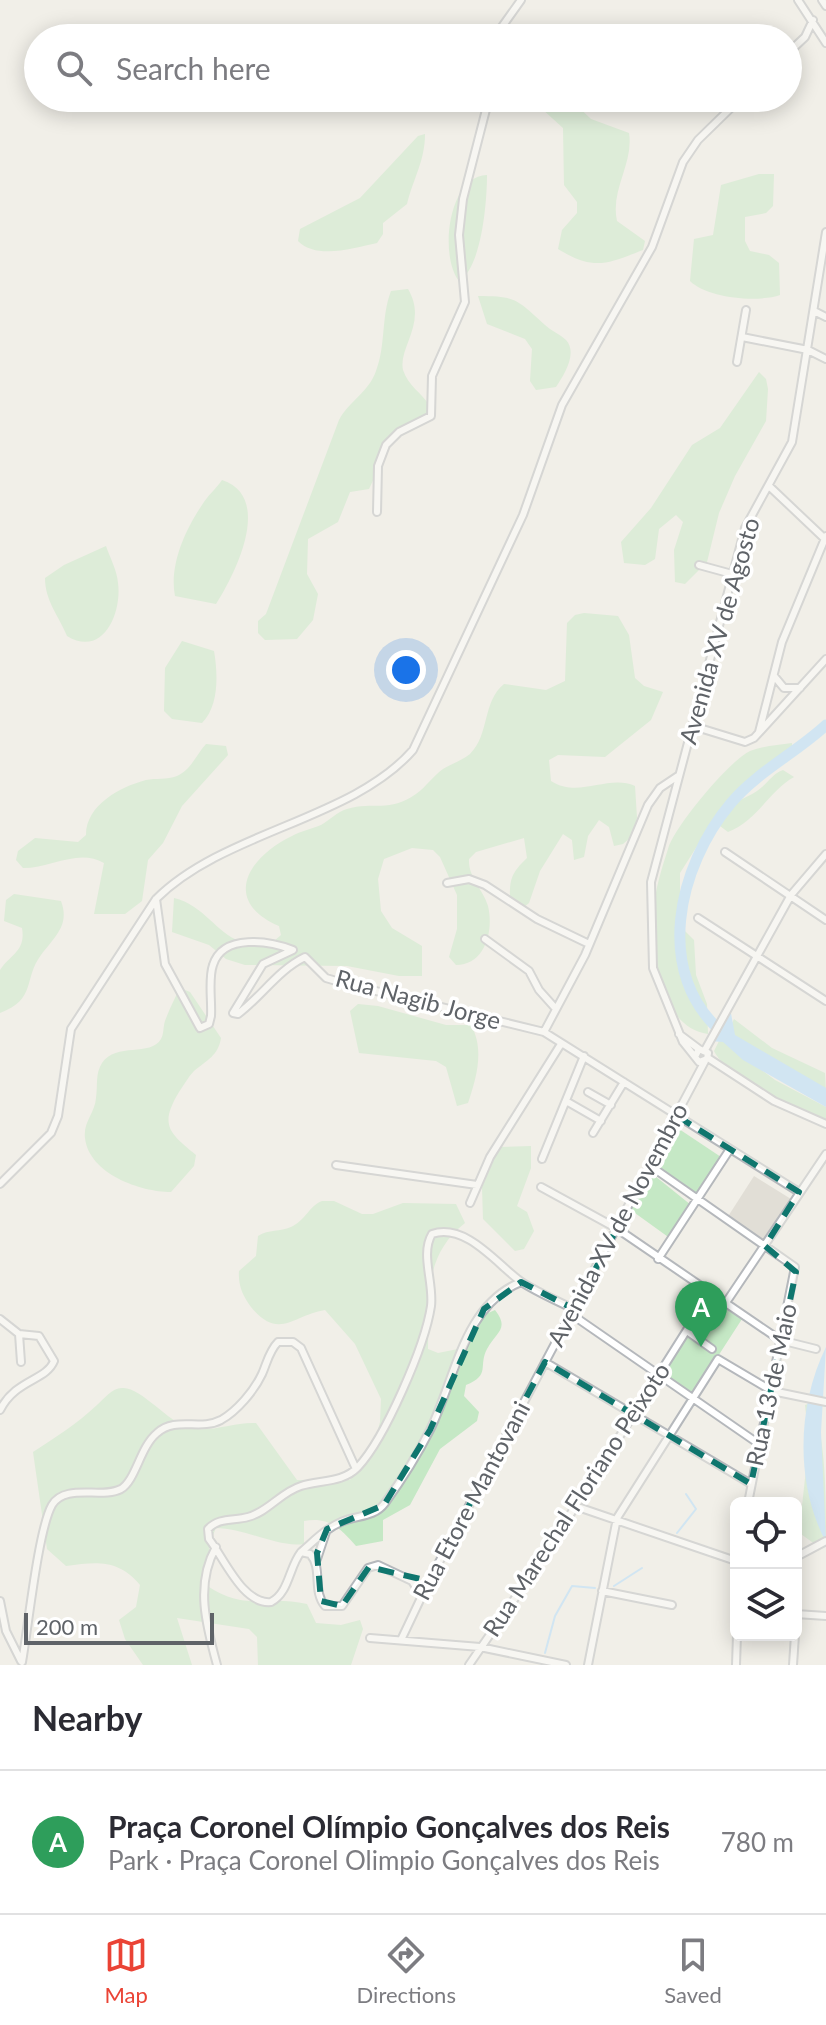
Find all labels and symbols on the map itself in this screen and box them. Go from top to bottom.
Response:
street label: Avenida XV de Agosto [672,514,765,747]
your location [386,650,426,690]
street label: Rua Nagib Jorge [333,963,504,1035]
street label: Avenida XV de Novembro [540,1098,693,1351]
pin: A [675,1281,727,1347]
street label: Rua 13 de Maio [739,1301,802,1469]
street label: Rua Marechal Floriano Peixoto [476,1357,675,1642]
street label: Rua Etore Mantovani [406,1396,535,1605]
scale bar [24,1609,214,1645]

